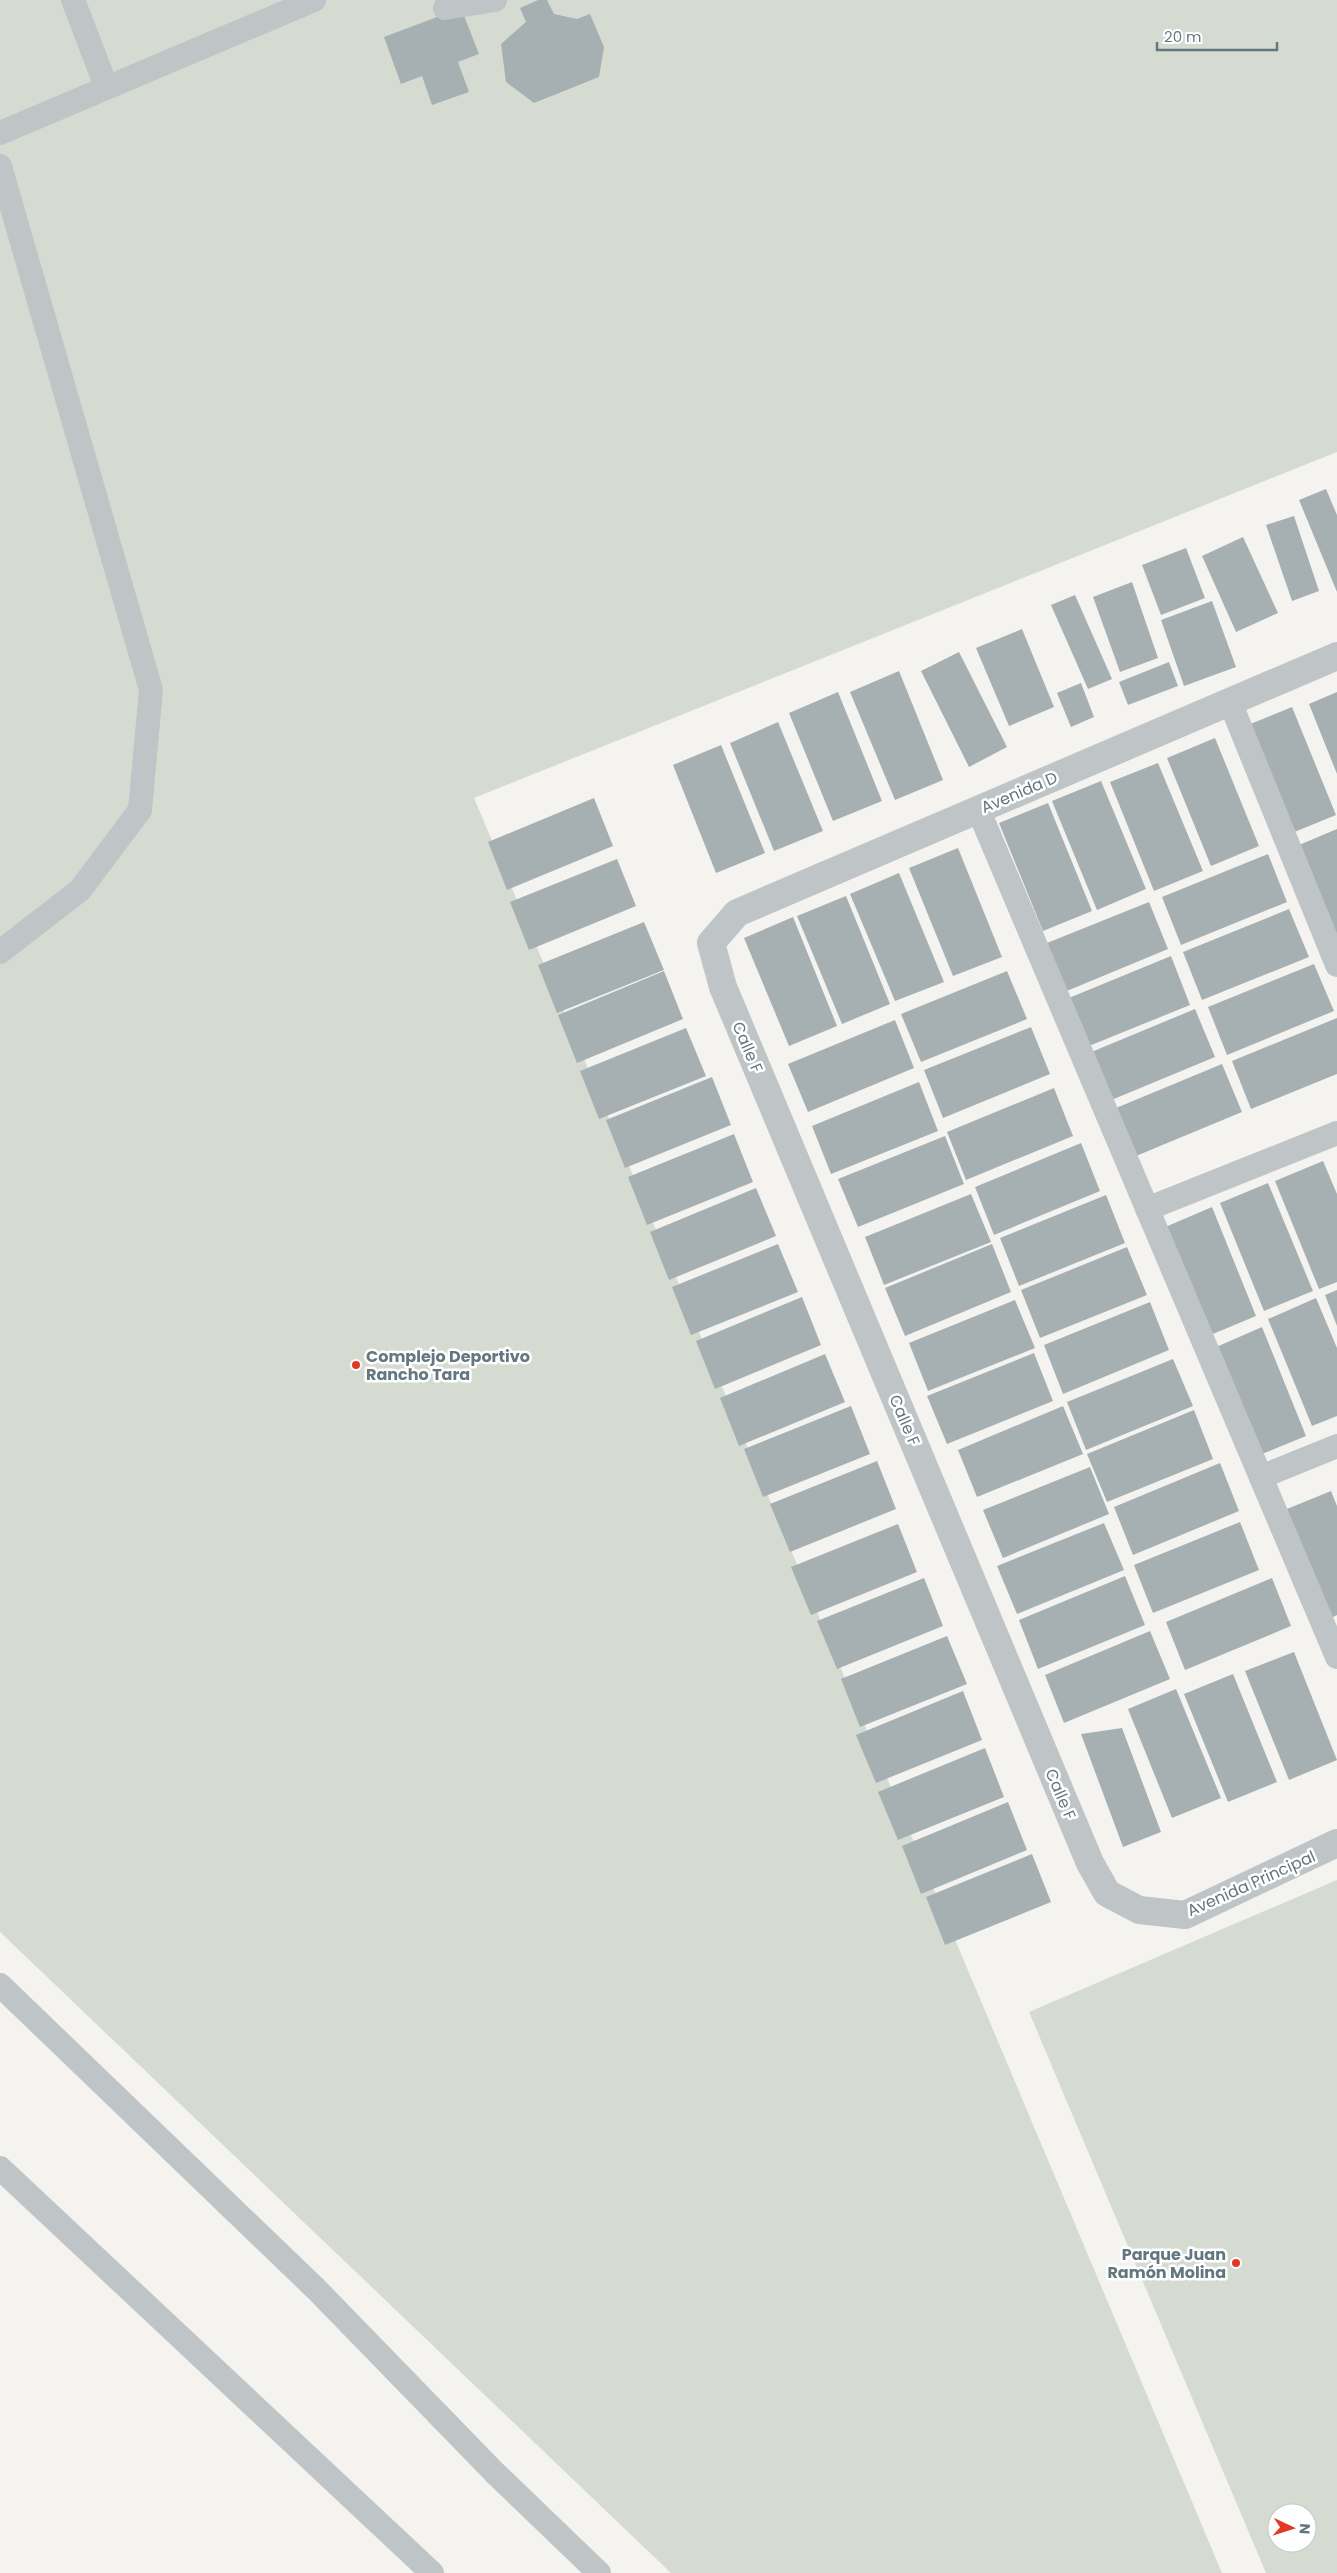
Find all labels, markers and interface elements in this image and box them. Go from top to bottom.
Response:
scale bar [1157,20,1277,52]
text: 20 m [1164,26,1202,47]
street label: Avenida D [977,766,1061,819]
street label: Calle F [727,1018,769,1076]
place label: Complejo Deportivo Rancho Tara [366,1345,530,1386]
marker: Complejo Deportivo Rancho Tara [350,1359,362,1371]
street label: Calle F [884,1391,926,1449]
street label: Calle F [1040,1765,1082,1823]
street label: Avenida Principal [1183,1845,1319,1922]
place label: Parque Juan Ramón Molina [1107,2243,1226,2284]
marker: Parque Juan Ramón Molina [1230,2257,1242,2269]
north arrow [1267,2503,1317,2553]
text: N [1295,2523,1315,2535]

